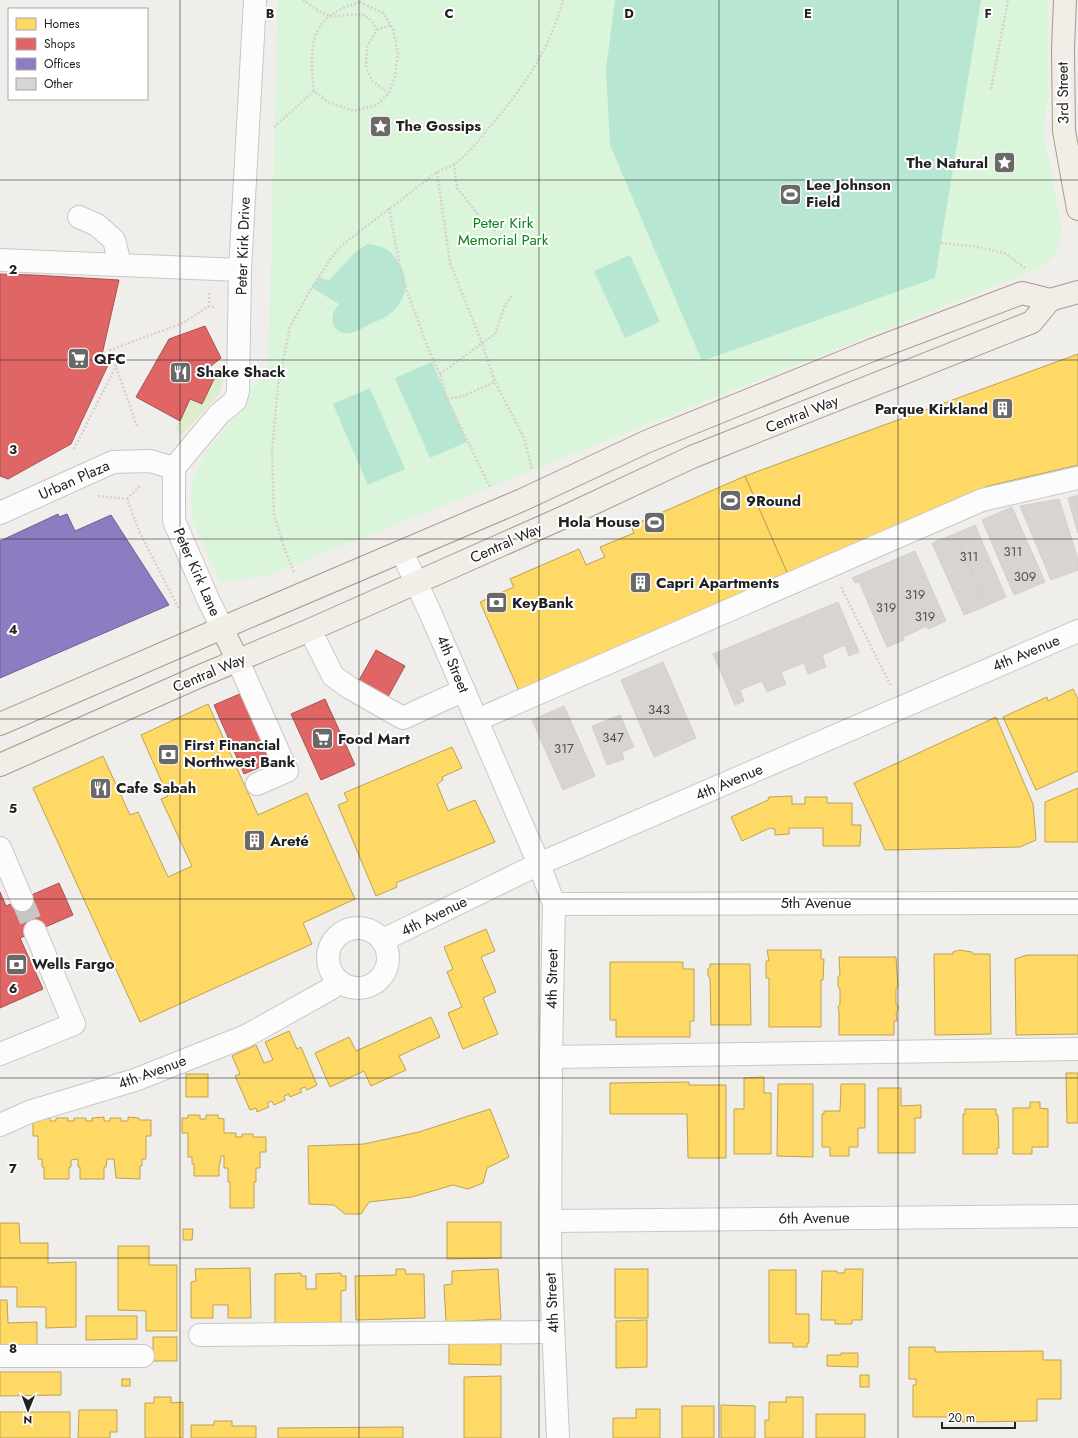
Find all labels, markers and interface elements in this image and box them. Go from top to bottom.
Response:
text: B [266,4,275,23]
text: C [444,4,454,23]
text: D [624,4,634,23]
text: E [804,4,812,23]
text: F [984,4,992,23]
legend [8,8,148,100]
text: Homes [44,15,80,33]
text: Shops [44,35,75,53]
text: Offices [44,55,80,73]
street label: 3rd Street [1051,61,1075,124]
text: Other [44,75,74,93]
place icon: The Gossips [368,113,394,139]
place label: The Gossips [396,115,481,137]
place icon: The Natural [991,150,1017,176]
place label: The Natural [906,152,988,174]
place label: Lee Johnson Field [806,174,891,213]
sports icon: Lee Johnson Field [777,181,803,207]
street label: Peter Kirk Drive [230,196,256,296]
park label: Peter Kirk Memorial Park [458,212,549,251]
text: 2 [9,260,17,279]
supermarket icon: QFC [65,346,91,372]
place label: QFC [94,348,126,370]
restaurant icon: Shake Shack [168,359,194,385]
place label: Shake Shack [196,361,286,383]
street label: Central Way [762,389,842,439]
building icon: Parque Kirkland [990,396,1016,422]
place label: Parque Kirkland [875,398,988,420]
text: 3 [9,440,17,459]
street label: Urban Plaza [35,455,113,505]
sports icon: 9Round [717,488,743,514]
place label: 9Round [746,490,801,512]
sports icon: Hola House [642,509,668,535]
place label: Hola House [558,511,640,533]
street label: Central Way [466,517,546,569]
street label: Peter Kirk Lane [168,524,226,620]
house number: 311 [1004,542,1022,561]
house number: 311 [960,547,978,566]
house number: 309 [1014,567,1036,586]
building icon: Capri Apartments [627,570,653,596]
place label: Capri Apartments [656,572,779,594]
house number: 319 [905,585,925,604]
bank icon: KeyBank [483,590,509,616]
place label: KeyBank [512,592,574,614]
house number: 319 [876,598,896,617]
house number: 319 [915,607,935,626]
text: 4 [8,620,18,639]
street label: 4th Avenue [989,629,1063,677]
street label: 4th Street [431,632,475,697]
street label: Central Way [169,648,249,698]
house number: 343 [648,700,670,719]
supermarket icon: Food Mart [310,726,336,752]
place label: Food Mart [338,728,410,750]
house number: 347 [602,728,624,747]
place label: First Financial Northwest Bank [184,734,296,773]
house number: 317 [554,739,574,758]
bank icon: First Financial Northwest Bank [156,741,182,767]
street label: 4th Avenue [692,758,766,806]
restaurant icon: Cafe Sabah [87,775,113,801]
place label: Cafe Sabah [116,777,196,799]
text: 5 [9,799,17,818]
building icon: Areté [241,828,267,854]
place label: Areté [269,830,309,852]
street label: 4th Avenue [397,890,471,942]
street label: 5th Avenue [780,892,852,914]
street label: 4th Street [540,948,564,1009]
bank icon: Wells Fargo [3,951,29,977]
place label: Wells Fargo [32,953,115,975]
text: 6 [9,979,18,998]
street label: 4th Avenue [115,1049,190,1095]
text: 7 [9,1159,17,1178]
street label: 6th Avenue [778,1206,850,1230]
street label: 4th Street [539,1272,565,1334]
text: 8 [9,1339,17,1358]
north arrow [8,1390,48,1430]
scale bar [942,1404,1015,1430]
text: 20 m [948,1409,975,1427]
text: N [23,1412,32,1428]

